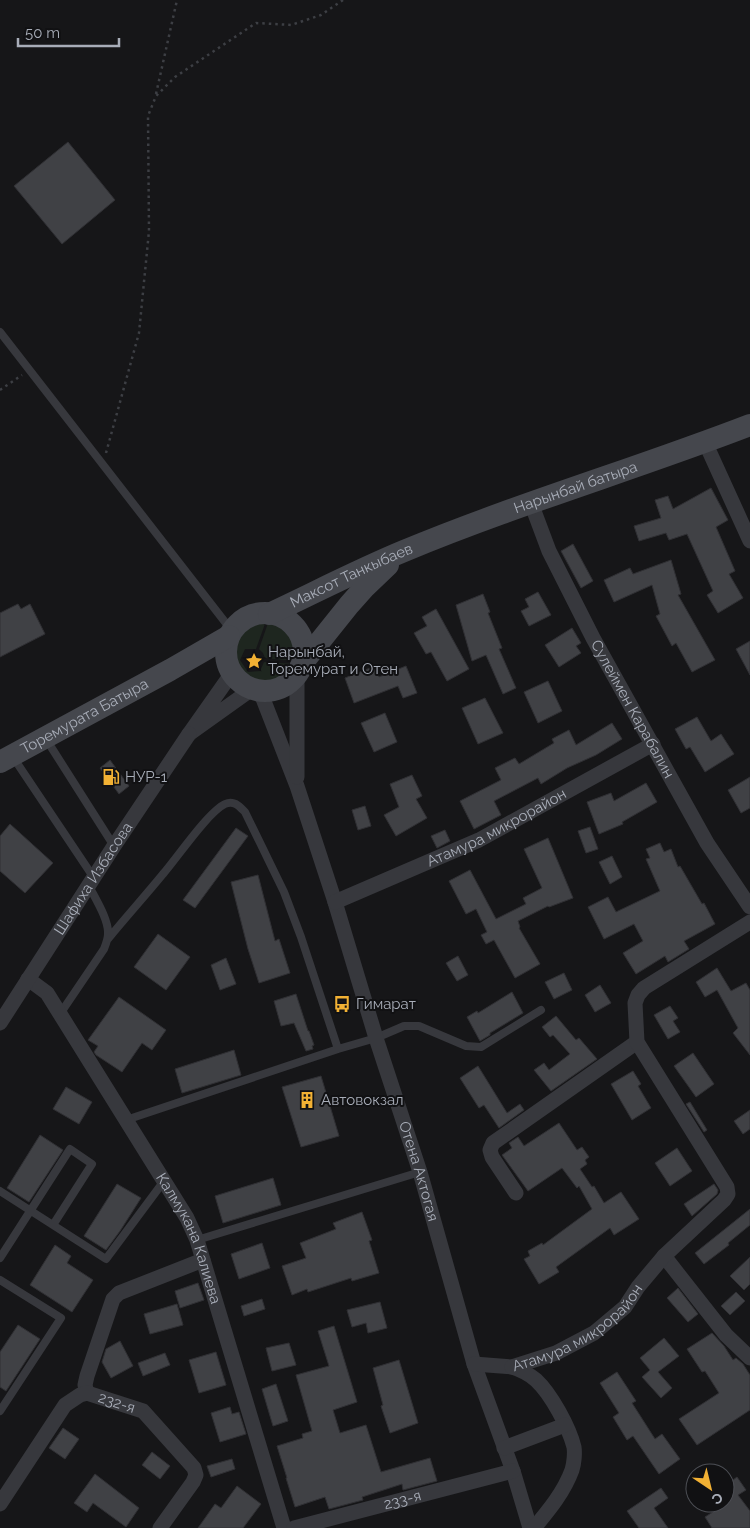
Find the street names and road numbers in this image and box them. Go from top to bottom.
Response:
street label: Нарынбай батыра [511,458,640,517]
street label: Максот Танкыбаев [287,539,415,612]
street label: Сулеймен Карабалин [587,637,678,781]
street label: Торемурата Батыра [18,675,151,758]
street label: Атамура микрорайон [424,785,569,870]
street label: Шафиха Избасова [50,819,136,938]
street label: Отена Актогая [395,1119,442,1223]
street label: Калмукана Калиева [152,1169,225,1306]
street label: Атамура микрорайон [510,1281,646,1375]
street label: 232-я [96,1388,138,1417]
street label: 233-я [382,1486,423,1513]

